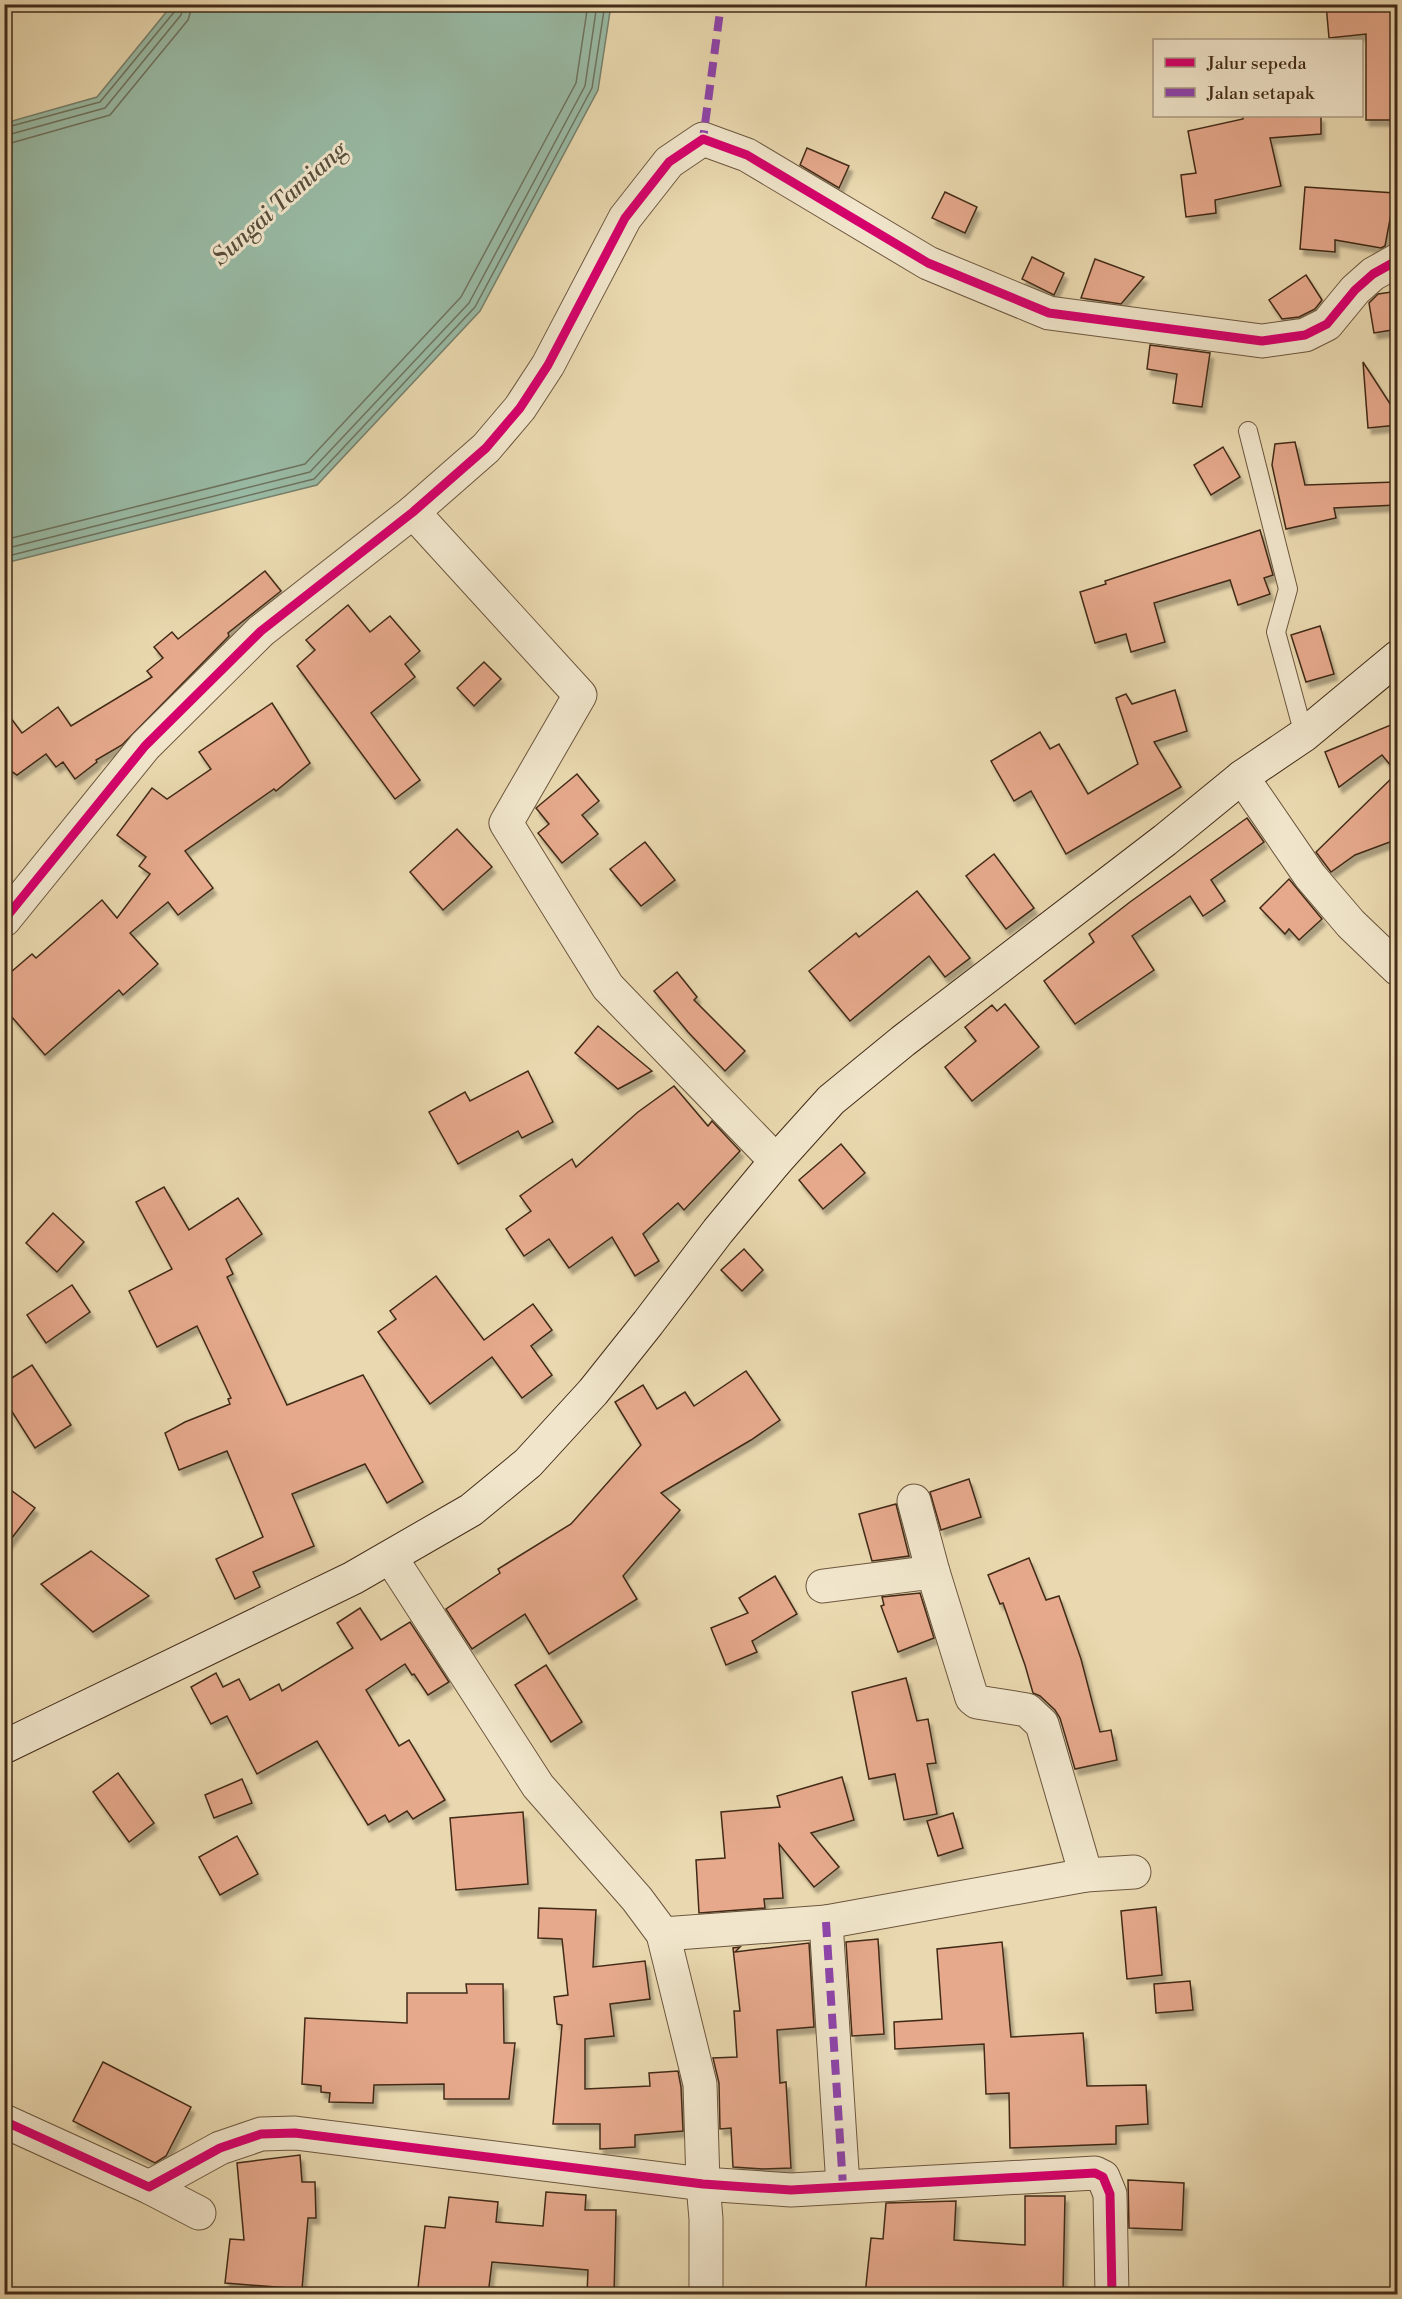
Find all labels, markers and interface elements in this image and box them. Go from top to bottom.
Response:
legend [1153,39,1363,117]
text: Jalur sepeda [1206,52,1308,75]
text: Jalan setapak [1206,82,1316,105]
water label: Sungai Tamiang [206,134,355,272]

